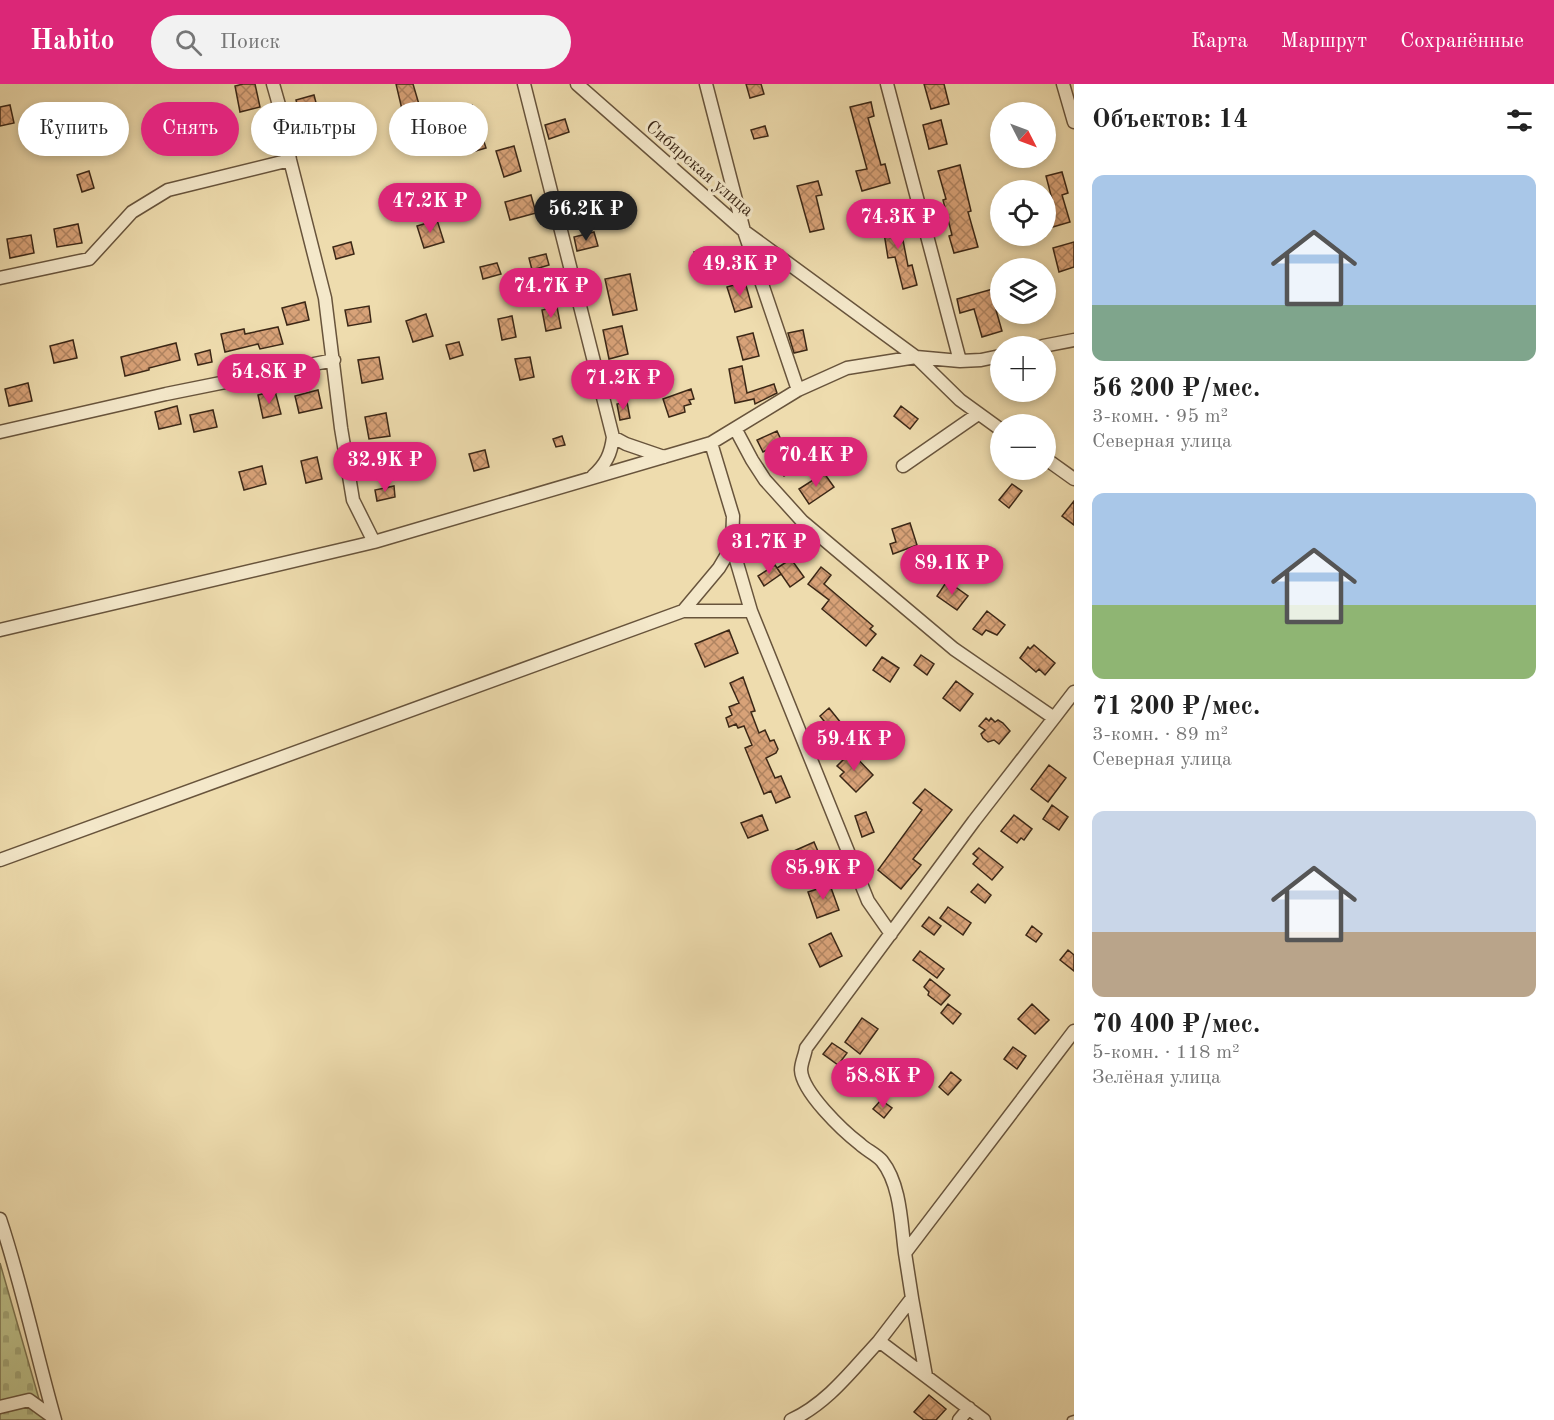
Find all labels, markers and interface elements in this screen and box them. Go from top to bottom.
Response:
search box [151,15,571,69]
icon: search [172,26,205,59]
text: Habito [30,28,115,56]
text: Поиск [220,31,280,53]
text: Карта [1191,31,1248,52]
text: Маршрут [1281,31,1367,52]
text: Сохранённые [1400,31,1524,52]
chip: Купить [18,102,129,156]
chip: Снять [141,102,239,156]
chip: Фильтры [251,102,377,156]
chip: Новое [389,102,488,156]
north arrow [990,102,1056,168]
map controls [990,102,1056,480]
icon: filters [1503,104,1536,137]
text: Объектов: 14 [1092,107,1248,133]
street label: Сибирская улица [642,117,757,220]
button: locate [990,180,1056,246]
pin: 47.2K ₽ [375,183,485,234]
pin: 56.2K ₽ [531,191,641,242]
text: 47.2K ₽ [392,192,468,212]
pin: 74.3K ₽ [843,199,953,250]
text: 56.2K ₽ [548,200,624,220]
text: 74.3K ₽ [860,208,936,228]
icon: home [1260,214,1368,322]
pin: 49.3K ₽ [685,246,795,297]
text: 49.3K ₽ [702,255,778,275]
button: layers [990,258,1056,324]
pin: 74.7K ₽ [496,268,606,319]
text: 74.7K ₽ [513,277,589,297]
button: + [990,336,1056,402]
pin: 54.8K ₽ [214,354,324,405]
pin: 71.2K ₽ [568,360,678,411]
text: 54.8K ₽ [231,363,307,383]
text: 71.2K ₽ [585,369,661,389]
text: 56 200 ₽/мес. [1092,376,1260,402]
text: 3-комн. · 95 m² [1092,407,1228,427]
button: − [990,414,1056,480]
text: Северная улица [1092,432,1232,452]
pin: 70.4K ₽ [761,437,871,488]
pin: 32.9K ₽ [330,442,440,493]
text: 70.4K ₽ [778,446,854,466]
text: 32.9K ₽ [347,451,423,471]
pin: 31.7K ₽ [714,524,824,575]
icon: home [1260,532,1368,640]
text: 31.7K ₽ [731,533,807,553]
pin: 89.1K ₽ [897,545,1007,596]
text: 89.1K ₽ [914,554,990,574]
text: 71 200 ₽/мес. [1092,694,1260,720]
pin: 59.4K ₽ [799,721,909,772]
text: 3-комн. · 89 m² [1092,725,1228,745]
text: 59.4K ₽ [816,730,892,750]
text: Северная улица [1092,750,1232,770]
pin: 85.9K ₽ [768,850,878,901]
icon: home [1260,850,1368,958]
text: 85.9K ₽ [785,859,861,879]
text: 70 400 ₽/мес. [1092,1012,1260,1038]
text: 5-комн. · 118 m² [1092,1043,1240,1063]
pin: 58.8K ₽ [828,1058,938,1109]
text: 58.8K ₽ [845,1067,921,1087]
text: Зелёная улица [1092,1068,1221,1088]

